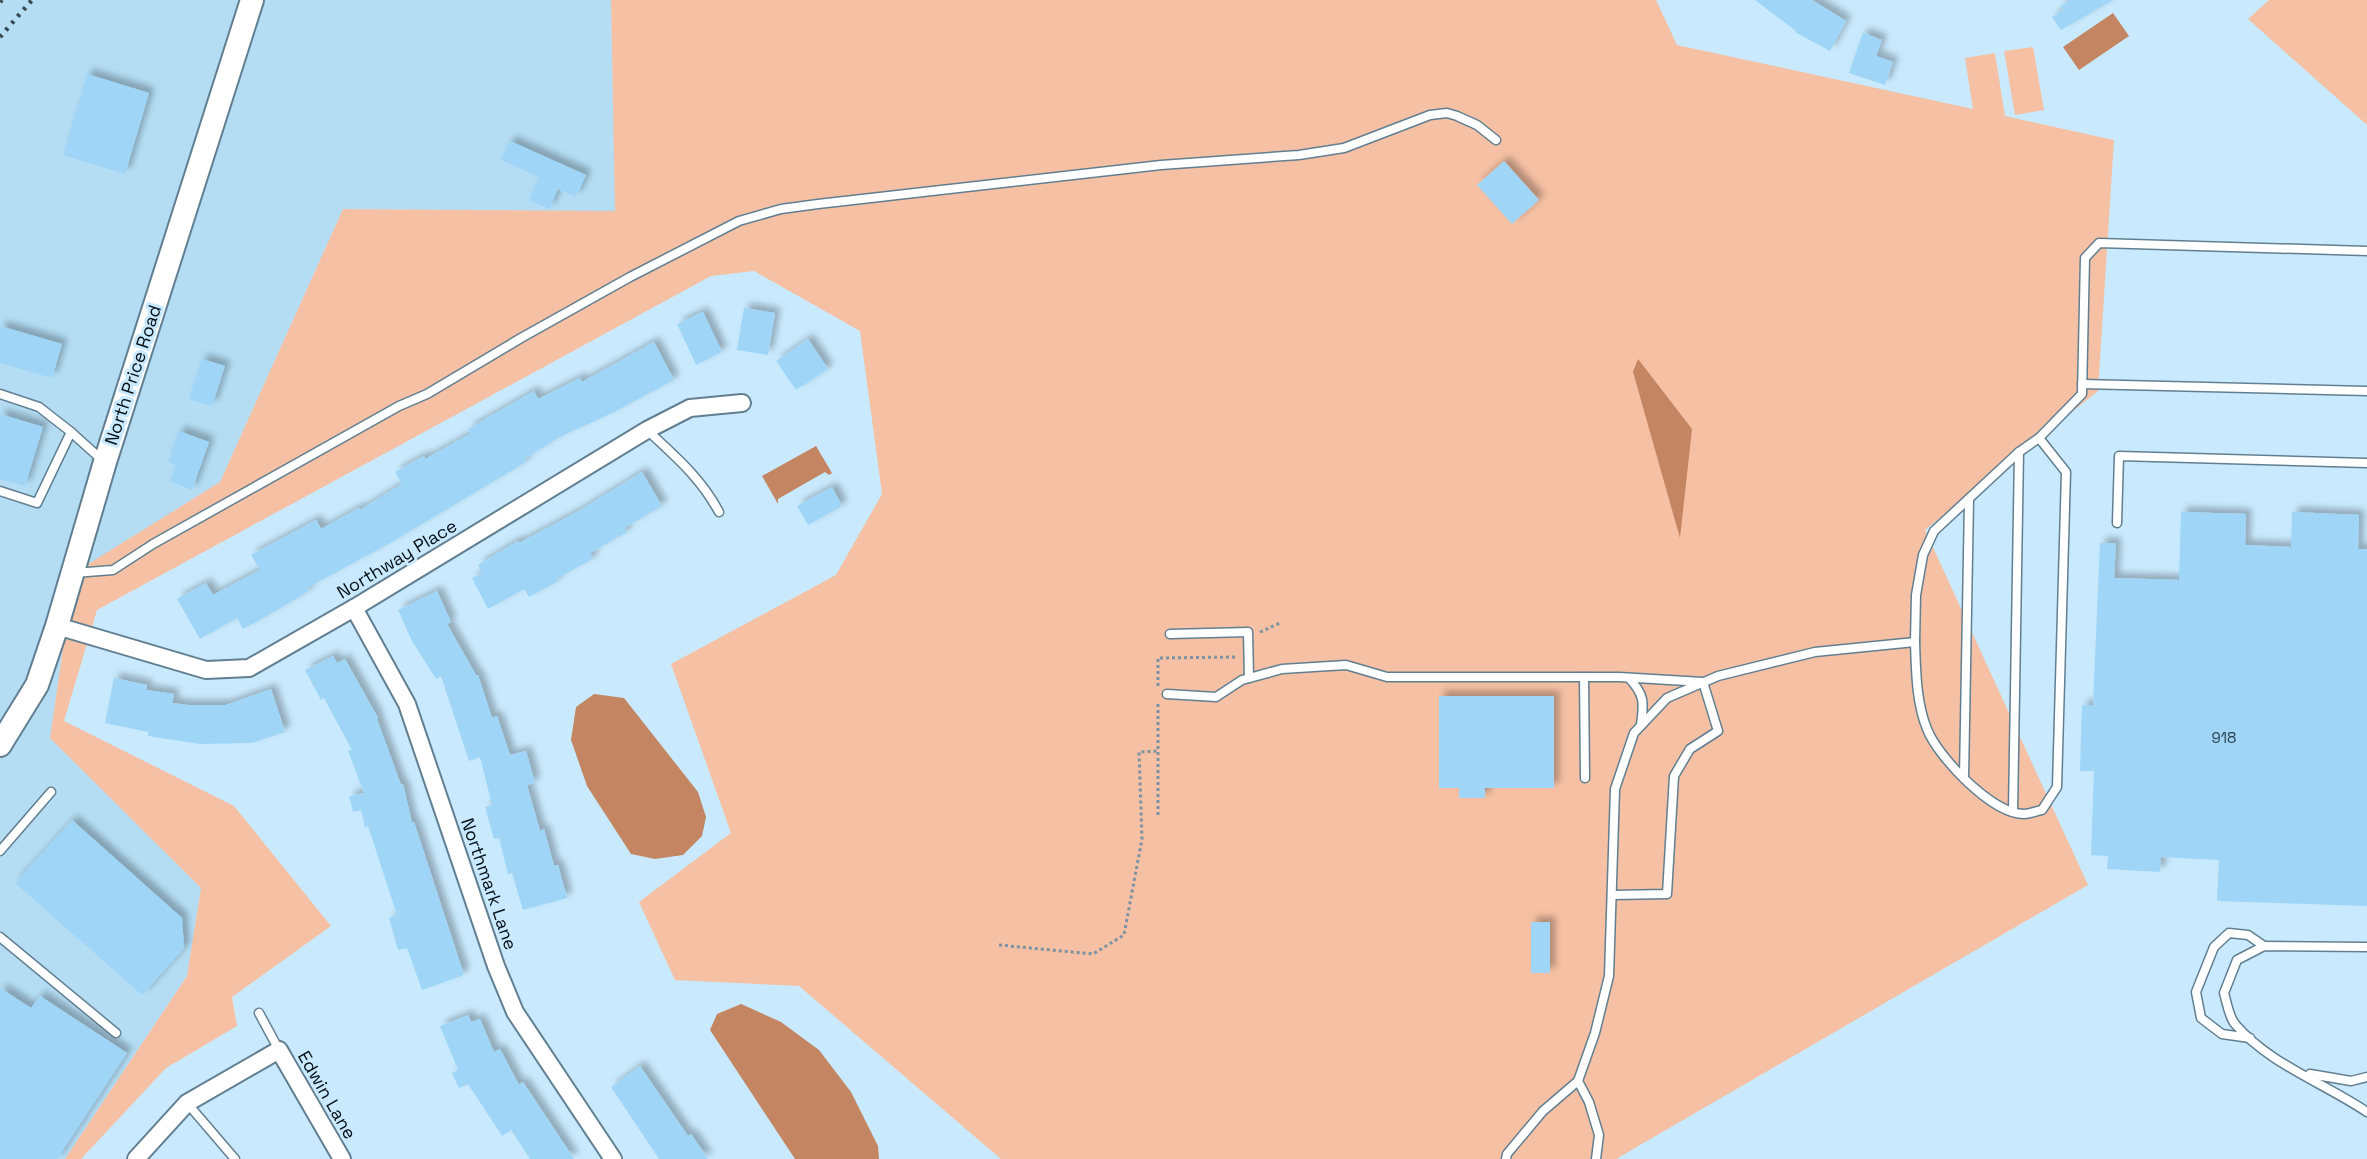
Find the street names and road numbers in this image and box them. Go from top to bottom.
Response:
street label: North Price Road [99,302,166,448]
street label: Northway Place [333,514,461,603]
street label: Northmark Lane [456,815,523,953]
street label: Edwin Lane [293,1047,362,1143]

